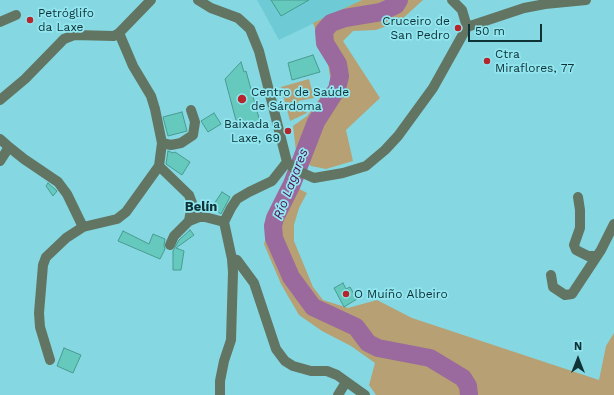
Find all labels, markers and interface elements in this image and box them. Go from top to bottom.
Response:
place label: Petróglifo da Laxe [38,6,94,34]
place label: Cruceiro de San Pedro [382,14,450,42]
marker: Petróglifo da Laxe [25,15,35,25]
scale bar [470,16,544,42]
marker: Cruceiro de San Pedro [453,23,463,33]
text: 50 m [475,24,505,38]
place label: Ctra Miraflores, 77 [495,47,574,75]
marker: Ctra Miraflores, 77 [482,56,492,66]
place label: Centro de Saúde de Sárdoma [251,85,349,113]
marker: Centro de Saúde de Sárdoma [236,93,248,105]
place label: Baixada a Laxe, 69 [224,117,280,145]
marker: Baixada a Laxe, 69 [283,126,293,136]
water label: Río Lagares [270,147,312,221]
district label: Belín [185,199,217,215]
place label: O Muíño Albeiro [354,287,448,301]
marker: O Muíño Albeiro [341,289,351,299]
north arrow [558,339,598,379]
text: N [574,340,582,353]

